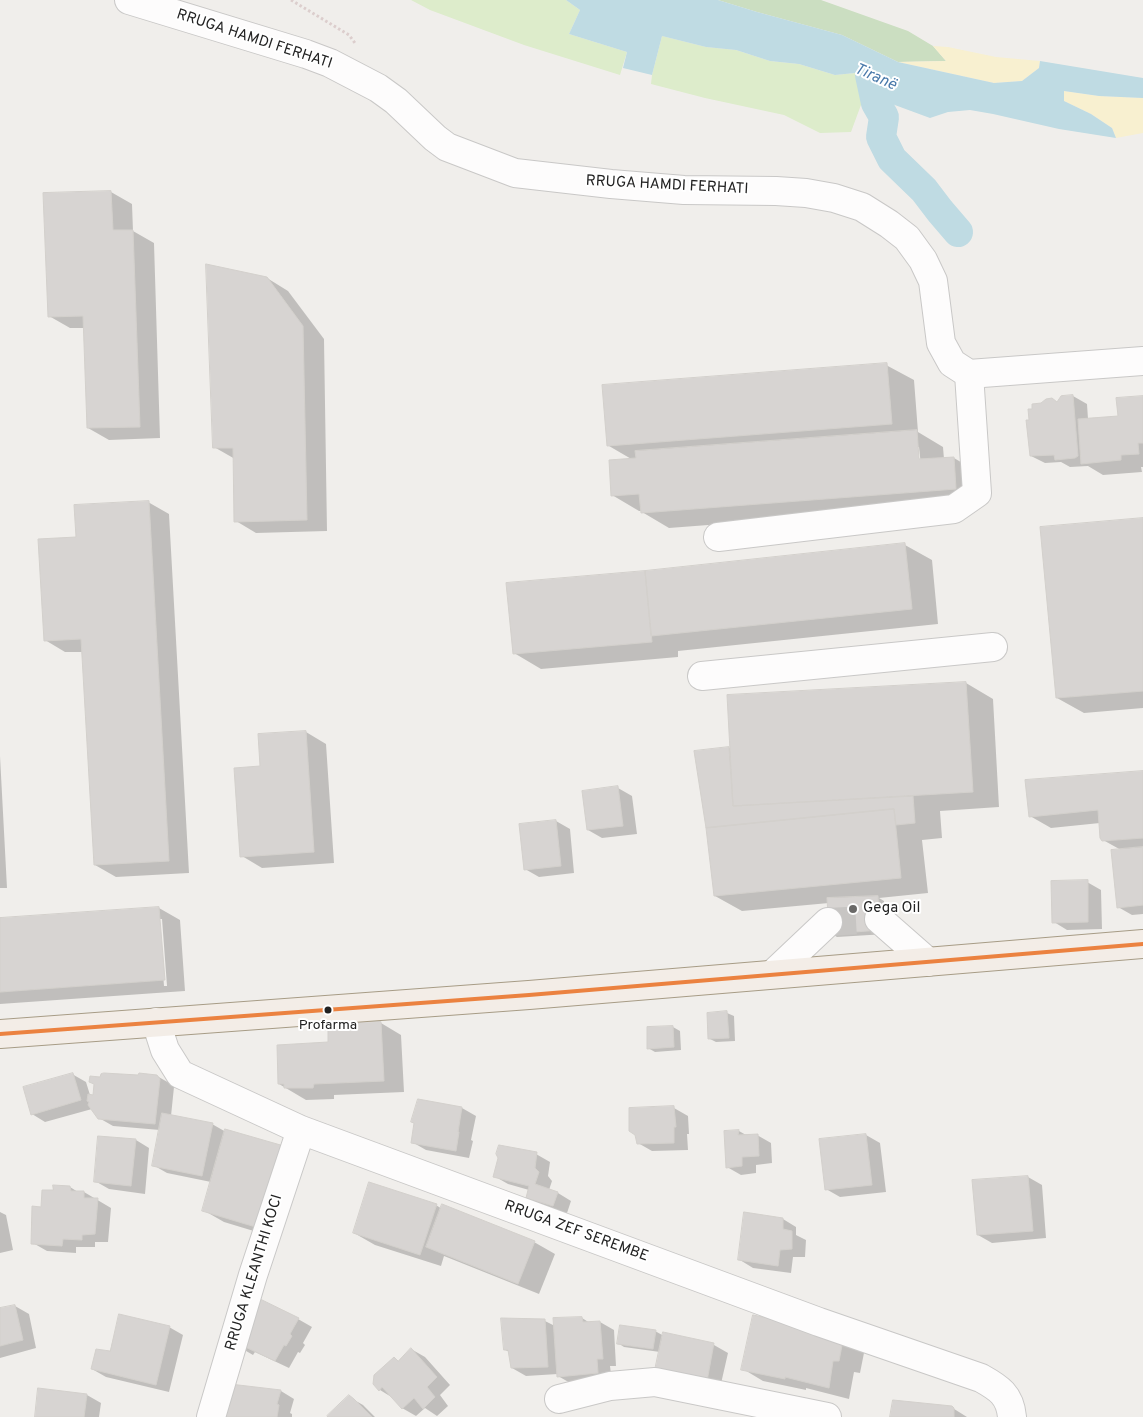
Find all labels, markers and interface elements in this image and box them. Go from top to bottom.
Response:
street label: RRUGA HAMDI FERHATI [174,6,334,74]
water label: Tiranë [851,60,899,96]
street label: RRUGA HAMDI FERHATI [585,173,749,199]
place label: Gega Oil [863,900,920,918]
marker: Gega Oil [847,903,859,915]
marker: Profarma [323,1005,333,1015]
place label: Profarma [299,1018,357,1034]
street label: RRUGA KLEANTHI KOCI [223,1193,287,1353]
street label: RRUGA ZEF SEREMBE [502,1198,650,1266]

